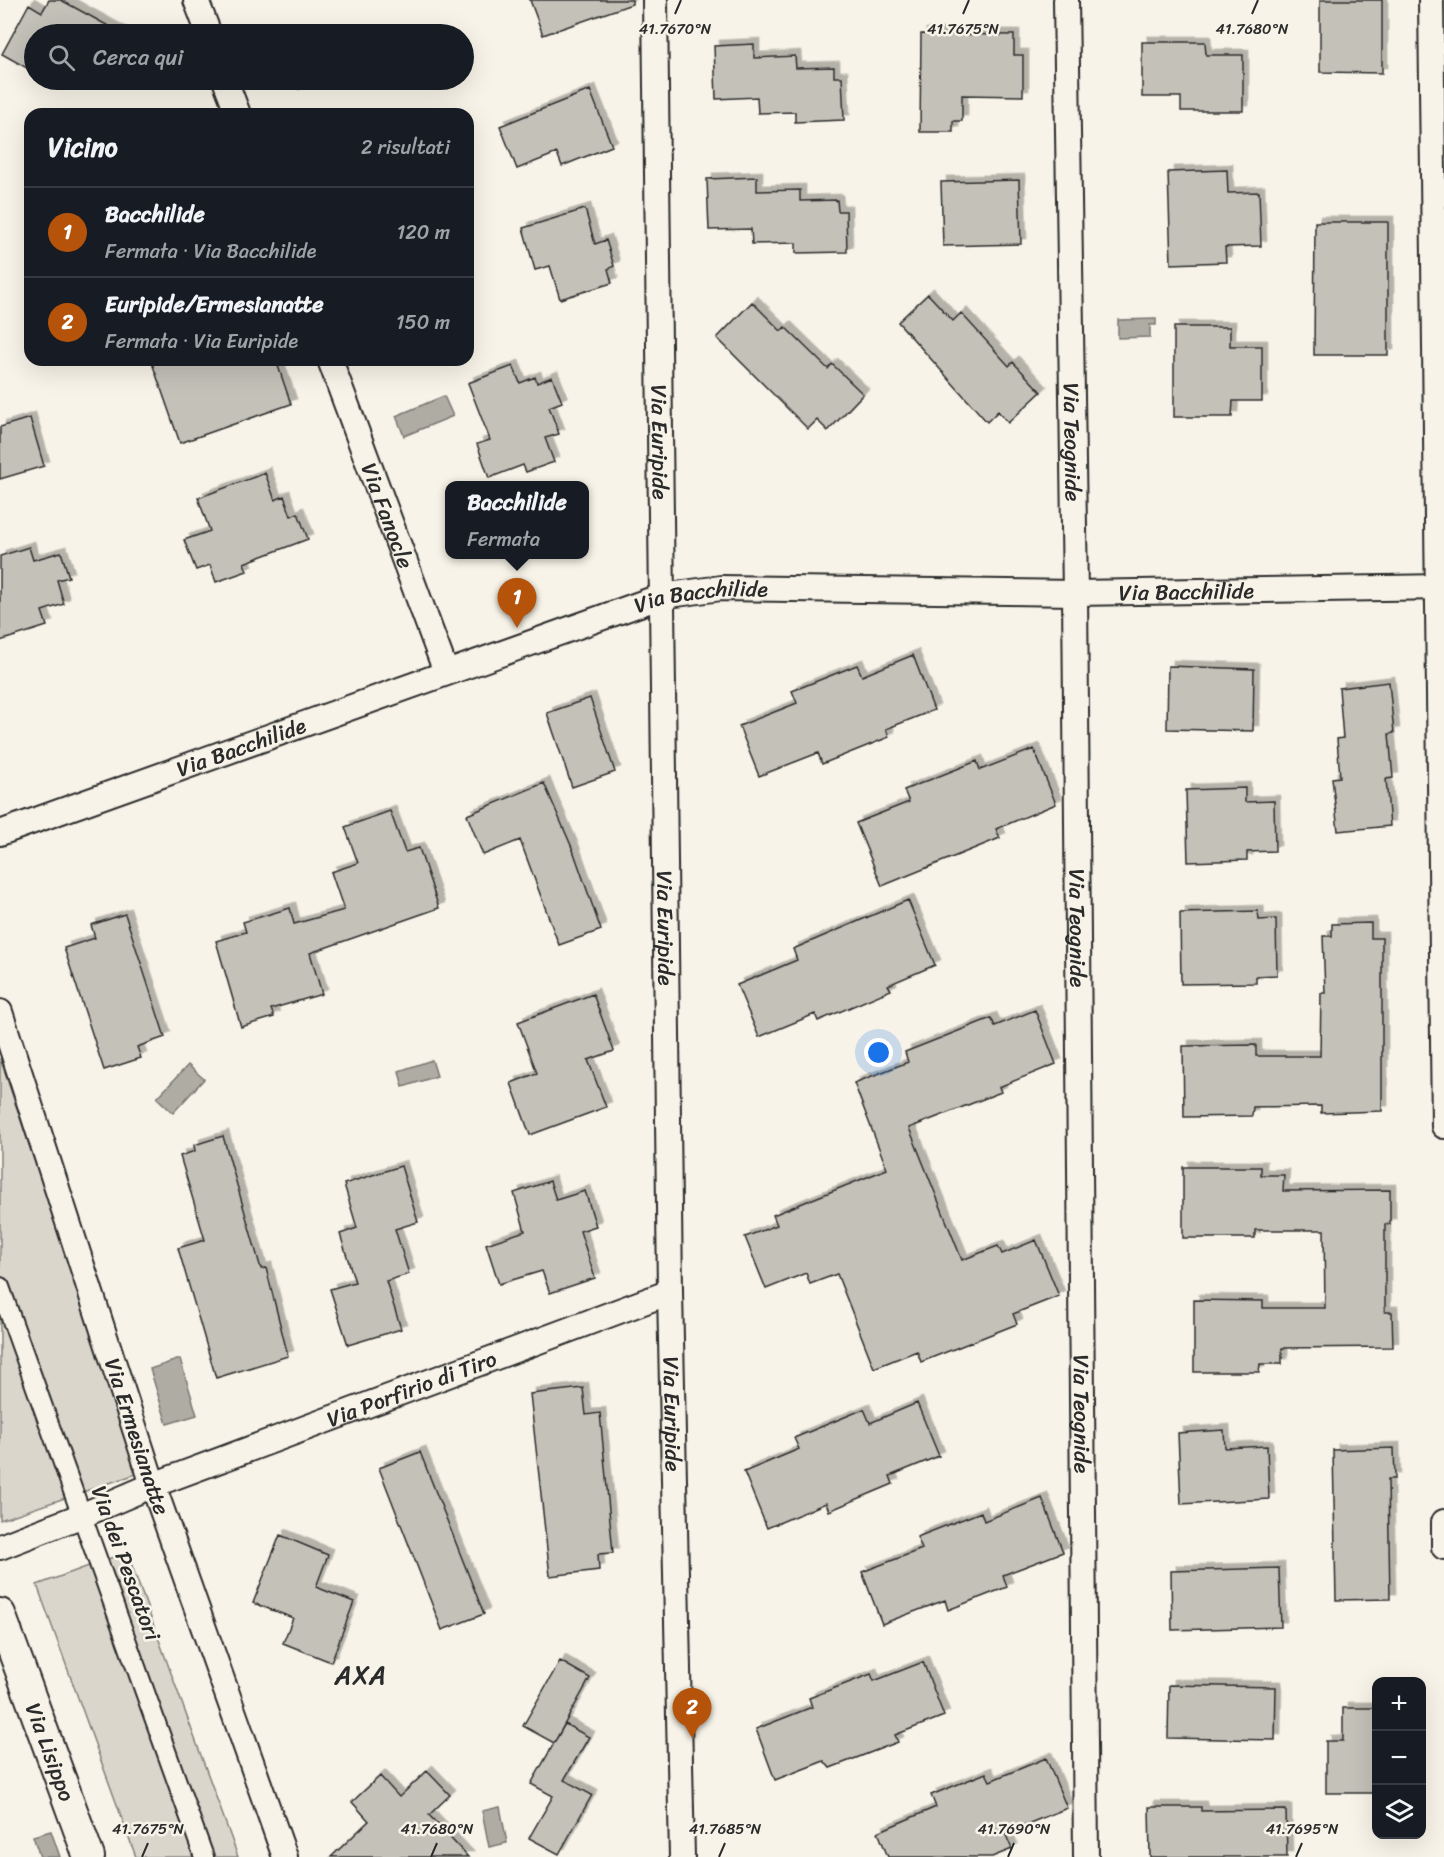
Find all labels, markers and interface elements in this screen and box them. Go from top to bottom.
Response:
text: 41.7670°N [639,16,712,42]
text: 41.7675°N [927,16,1000,42]
text: 41.7680°N [1216,16,1289,42]
search box [24,24,474,90]
text: Cerca qui [93,38,183,77]
icon: search [45,41,78,74]
text: Vicino [48,124,118,170]
text: 2 risultati [361,130,450,165]
text: Bacchilide [105,195,205,234]
text: 1 [63,215,72,250]
text: 120 m [397,215,450,250]
text: Fermata · Via Bacchilide [105,234,317,269]
text: Euripide/Ermesianatte [105,285,324,324]
text: 2 [62,305,73,340]
text: 150 m [396,305,450,340]
text: Fermata · Via Euripide [105,324,298,359]
street label: Via Teognide [1052,382,1093,502]
street label: Via Euripide [640,384,680,500]
street label: Via Fanocle [350,457,425,574]
popup [445,481,589,559]
text: Bacchilide [467,483,567,522]
text: Fermata [467,522,540,557]
street label: Via Bacchilide [628,568,769,624]
street label: Via Bacchilide [1118,571,1255,612]
pin: 1 [498,578,536,628]
street label: Via Bacchilide [171,705,312,788]
street label: Via Teognide [1058,868,1098,988]
street label: Via Euripide [646,870,686,986]
your location [864,1038,893,1067]
street label: Via Porfirio di Tiro [321,1339,502,1438]
street label: Via Ermesianatte [94,1353,182,1520]
street label: Via Teognide [1062,1354,1102,1474]
street label: Via Euripide [652,1356,693,1472]
street label: Via dei Pescatori [80,1480,172,1647]
district label: AXA [333,1652,388,1698]
map controls [1372,1677,1426,1839]
button: + [1372,1677,1426,1731]
pin: 2 [672,1688,712,1738]
street label: Via Lisippo [15,1697,87,1807]
button: − [1372,1731,1426,1785]
button: layers [1372,1785,1426,1839]
text: 41.7675°N [112,1816,185,1842]
text: 41.7680°N [401,1816,474,1842]
text: 41.7685°N [689,1816,762,1842]
text: 41.7690°N [978,1816,1051,1842]
text: 41.7695°N [1266,1816,1339,1842]

